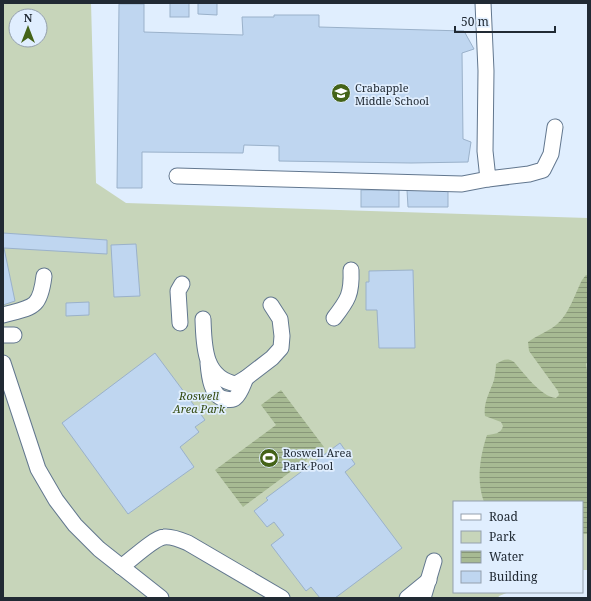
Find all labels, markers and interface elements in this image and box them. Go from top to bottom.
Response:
north arrow [8,8,48,48]
scale bar [455,8,555,34]
text: N [24,10,33,25]
text: 50 m [461,13,489,30]
place label: Crabapple Middle School [355,80,430,108]
school or university icon: Crabapple Middle School [330,82,352,104]
park label: Roswell Area Park [172,388,226,416]
place label: Roswell Area Park Pool [283,445,352,473]
sports icon: Roswell Area Park Pool [258,447,280,469]
legend [453,501,583,593]
text: Road [489,508,519,525]
text: Park [489,528,517,545]
text: Water [489,548,524,565]
text: Building [489,568,538,585]

